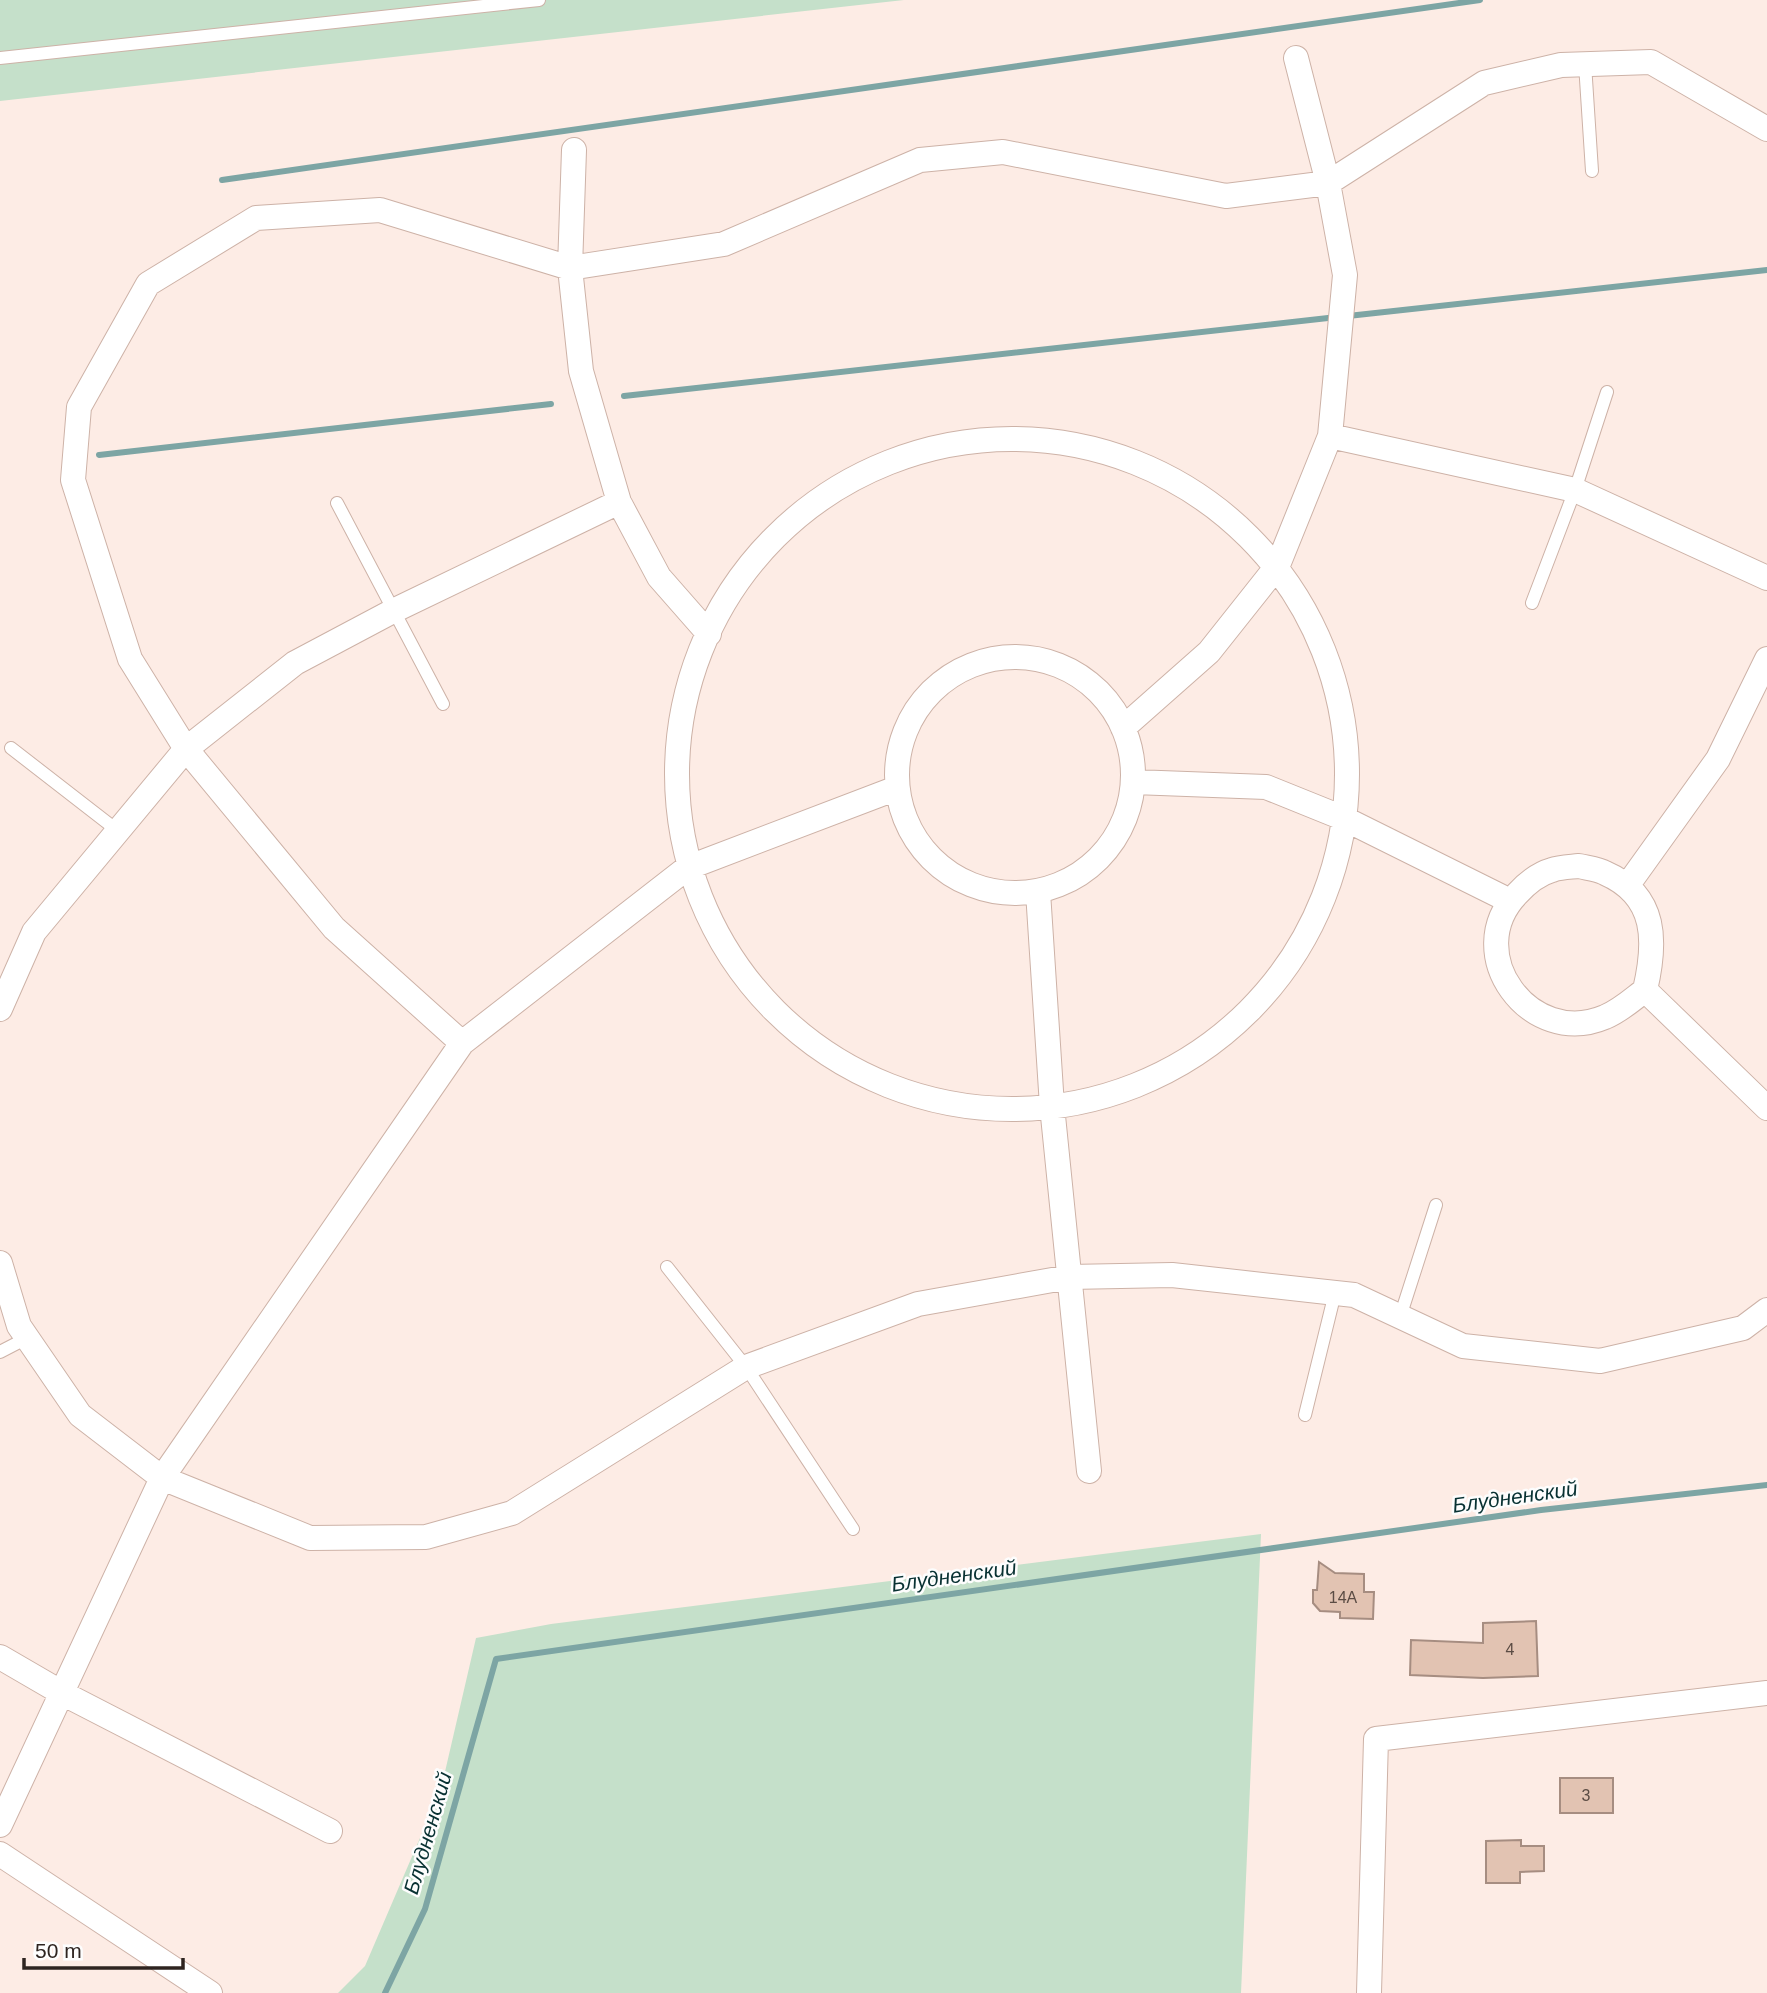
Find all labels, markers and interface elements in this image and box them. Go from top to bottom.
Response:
water label: Блудненский [1451,1476,1579,1517]
water label: Блудненский [890,1555,1018,1596]
house number: 14А [1329,1589,1358,1606]
house number: 4 [1506,1641,1515,1658]
water label: Блудненский [399,1769,456,1897]
house number: 3 [1582,1787,1591,1804]
scale bar [24,1926,184,1970]
text: 50 m [35,1939,82,1962]

